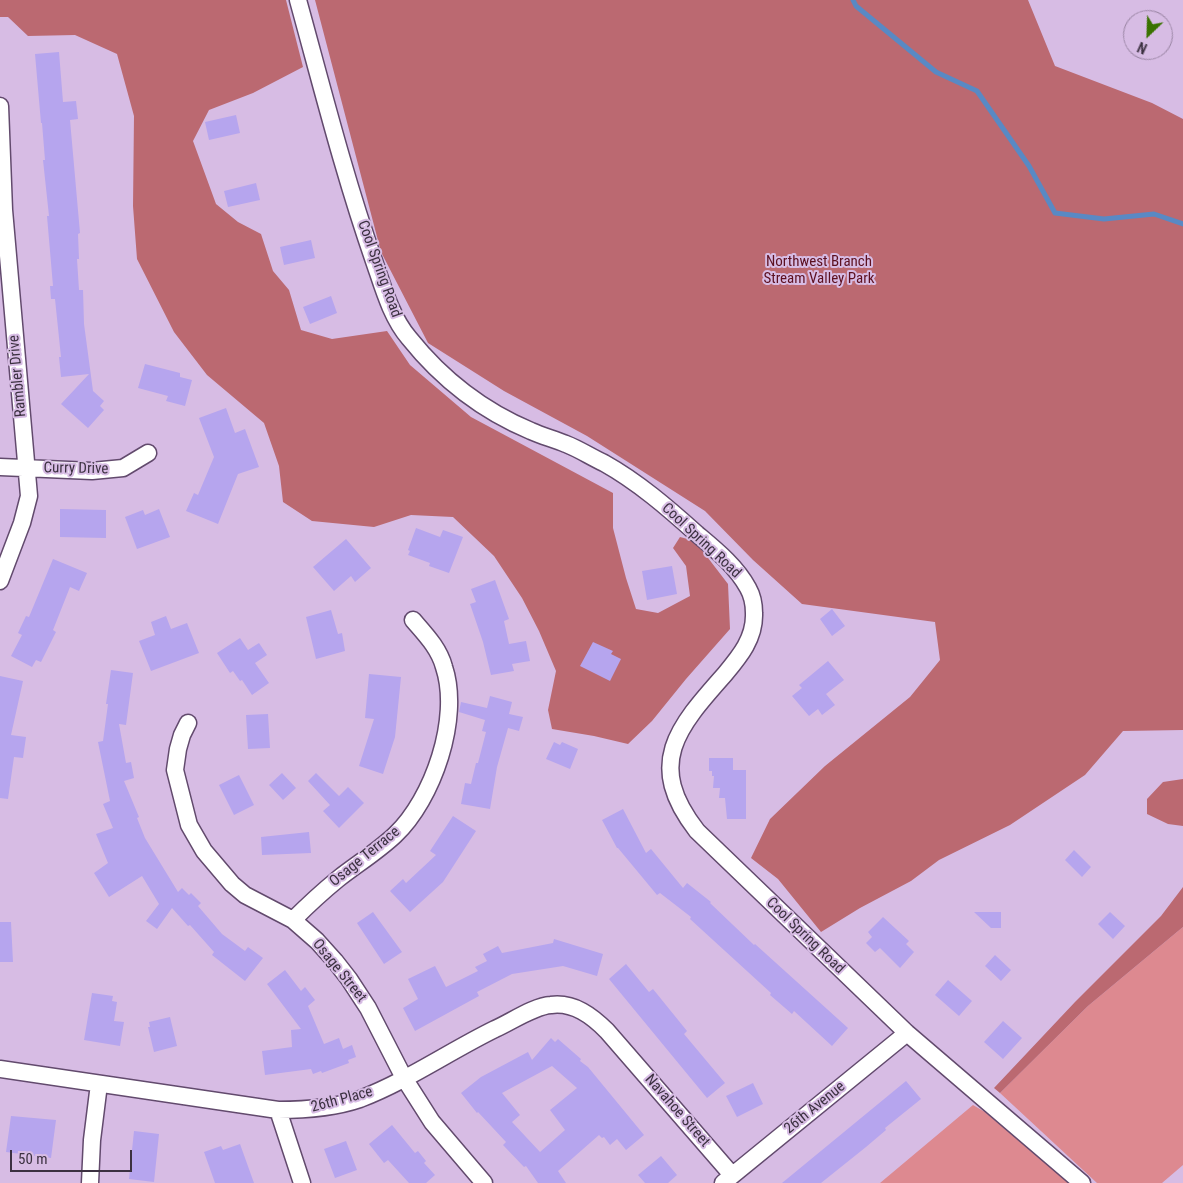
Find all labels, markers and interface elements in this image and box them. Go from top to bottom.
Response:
north arrow [1123,10,1173,60]
text: N [1135,39,1149,57]
street label: Cool Spring Road [353,218,405,320]
park label: Northwest Branch Stream Valley Park [763,253,875,288]
street label: Rambler Drive [5,334,31,418]
street label: Curry Drive [44,459,108,479]
street label: Cool Spring Road [658,500,744,582]
street label: Osage Terrace [326,823,404,891]
street label: Cool Spring Road [762,894,848,978]
street label: Osage Street [308,936,370,1006]
street label: Navahoe Street [641,1071,713,1151]
street label: 26th Avenue [781,1078,849,1138]
street label: 26th Place [309,1083,375,1117]
scale bar [12,1140,135,1172]
text: 50 m [18,1150,48,1168]

